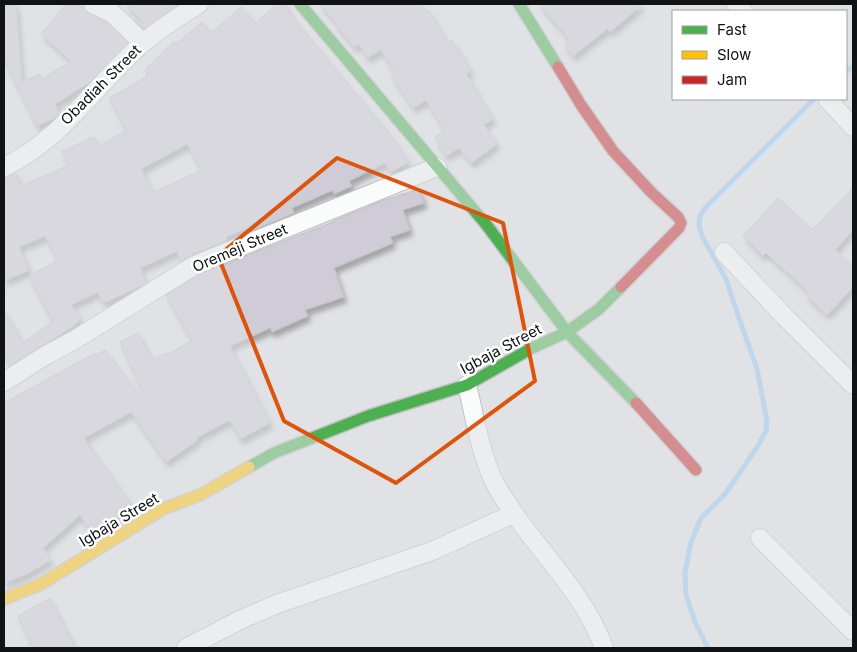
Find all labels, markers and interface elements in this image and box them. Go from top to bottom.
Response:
legend [672,10,847,100]
text: Fast [717,20,747,39]
street label: Obadiah Street [56,40,145,129]
text: Slow [717,45,751,64]
text: Jam [717,70,747,89]
street label: Oremeji Street [189,219,290,276]
street label: Igbaja Street [457,319,545,378]
street label: Igbaja Street [75,488,162,551]

